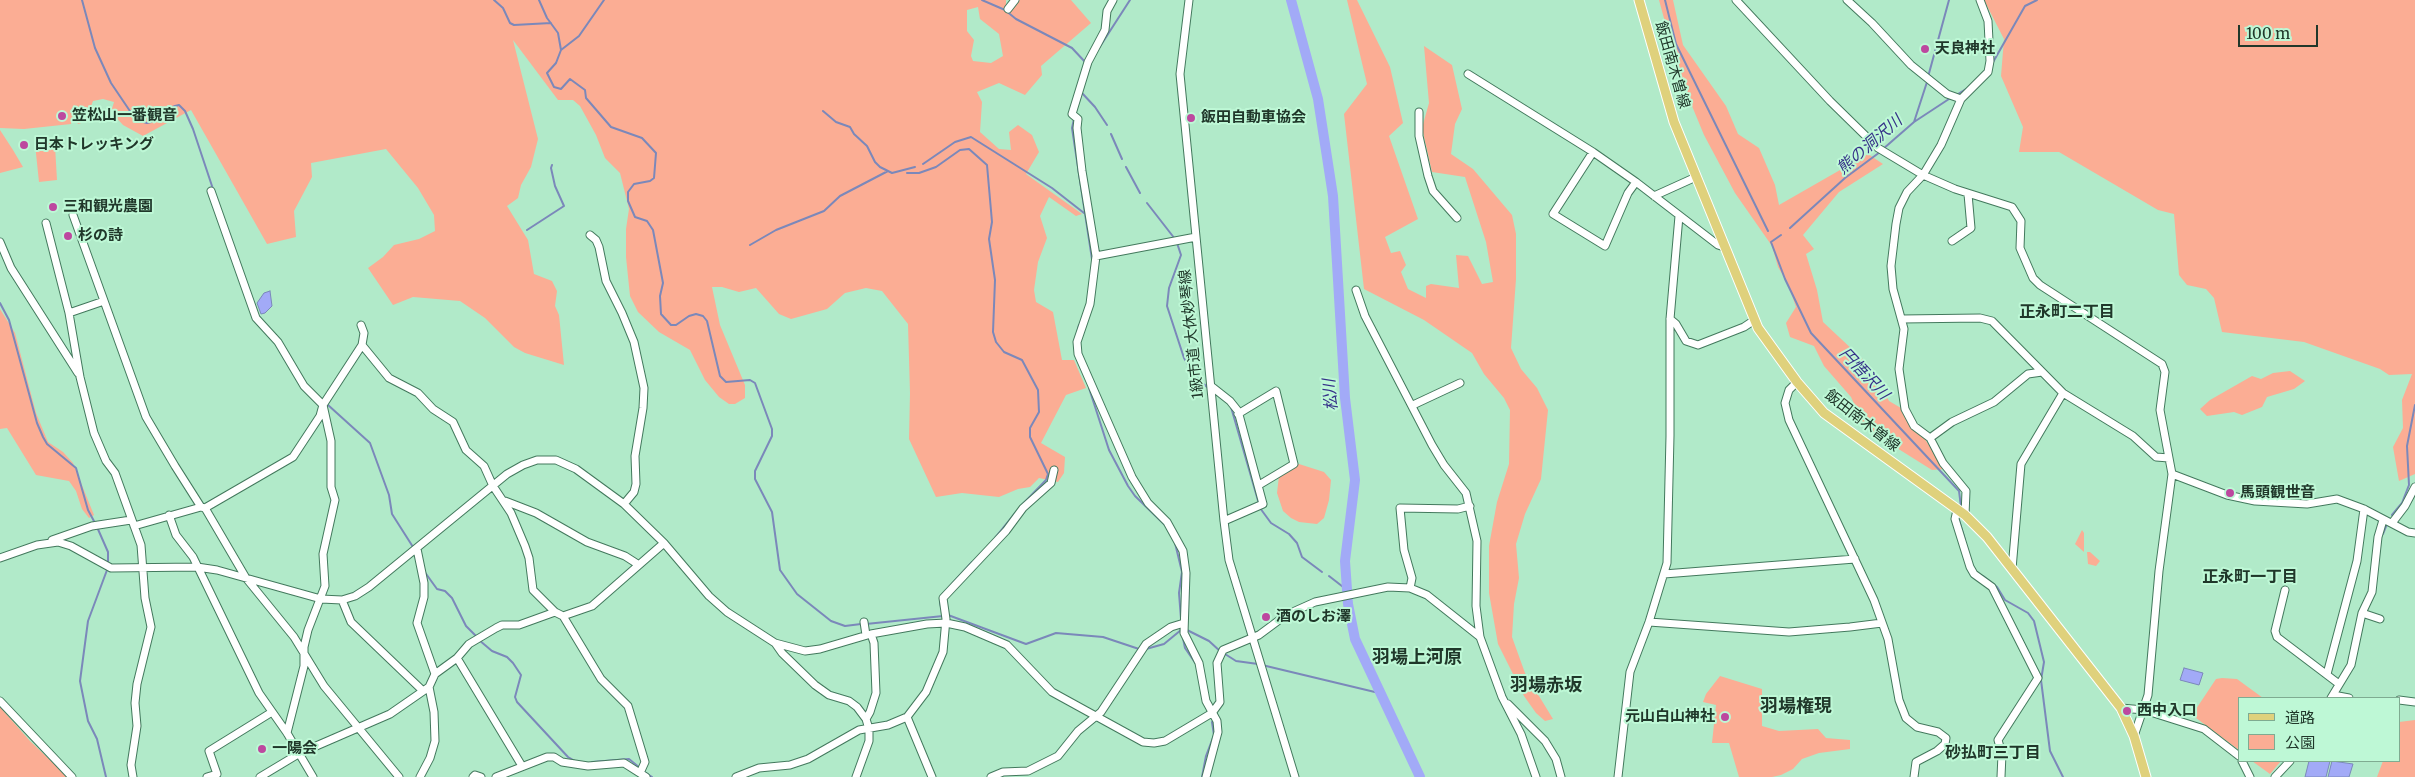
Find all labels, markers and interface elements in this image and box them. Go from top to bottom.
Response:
scale bar [2240,15,2320,47]
street label: 飯田南木曽線 [1651,19,1693,111]
text: 100 m [2246,24,2290,43]
place label: 天良神社 [1935,40,1995,58]
marker: 天良神社 [1919,43,1931,55]
place label: 笠松山一番観音 [72,107,177,125]
place label: 飯田自動車協会 [1201,109,1306,127]
marker: 笠松山一番観音 [56,110,68,122]
marker: 飯田自動車協会 [1185,112,1197,124]
water label: 熊の洞沢川 [1834,112,1906,178]
place label: 日本トレッキング [34,136,154,154]
marker: 日本トレッキング [18,139,30,151]
place label: 三和観光農園 [63,198,153,216]
marker: 三和観光農園 [47,201,59,213]
place label: 杉の詩 [78,227,123,245]
marker: 杉の詩 [62,230,74,242]
street label: 1級市道 大休妙琴線 [1176,268,1208,400]
district label: 正永町二丁目 [2019,302,2115,322]
water label: 円悟沢川 [1835,344,1893,404]
water label: 松川 [1320,378,1342,412]
street label: 飯田南木曽線 [1821,386,1903,456]
place label: 馬頭観世音 [2240,484,2315,502]
marker: 馬頭観世音 [2224,487,2236,499]
district label: 正永町一丁目 [2202,567,2298,587]
place label: 酒のしお澤 [1276,608,1351,626]
marker: 酒のしお澤 [1260,611,1272,623]
district label: 羽場上河原 [1372,647,1462,669]
district label: 羽場赤坂 [1510,675,1582,697]
district label: 羽場権現 [1760,696,1832,718]
legend [2238,697,2400,762]
place label: 西中入口 [2137,702,2197,720]
marker: 西中入口 [2121,705,2133,717]
place label: 元山白山神社 [1625,708,1715,726]
text: 道路 [2285,708,2315,727]
marker: 元山白山神社 [1719,711,1731,723]
text: 公園 [2285,733,2315,752]
place label: 一陽会 [272,740,317,758]
marker: 一陽会 [256,743,268,755]
district label: 砂払町三丁目 [1945,743,2041,763]

